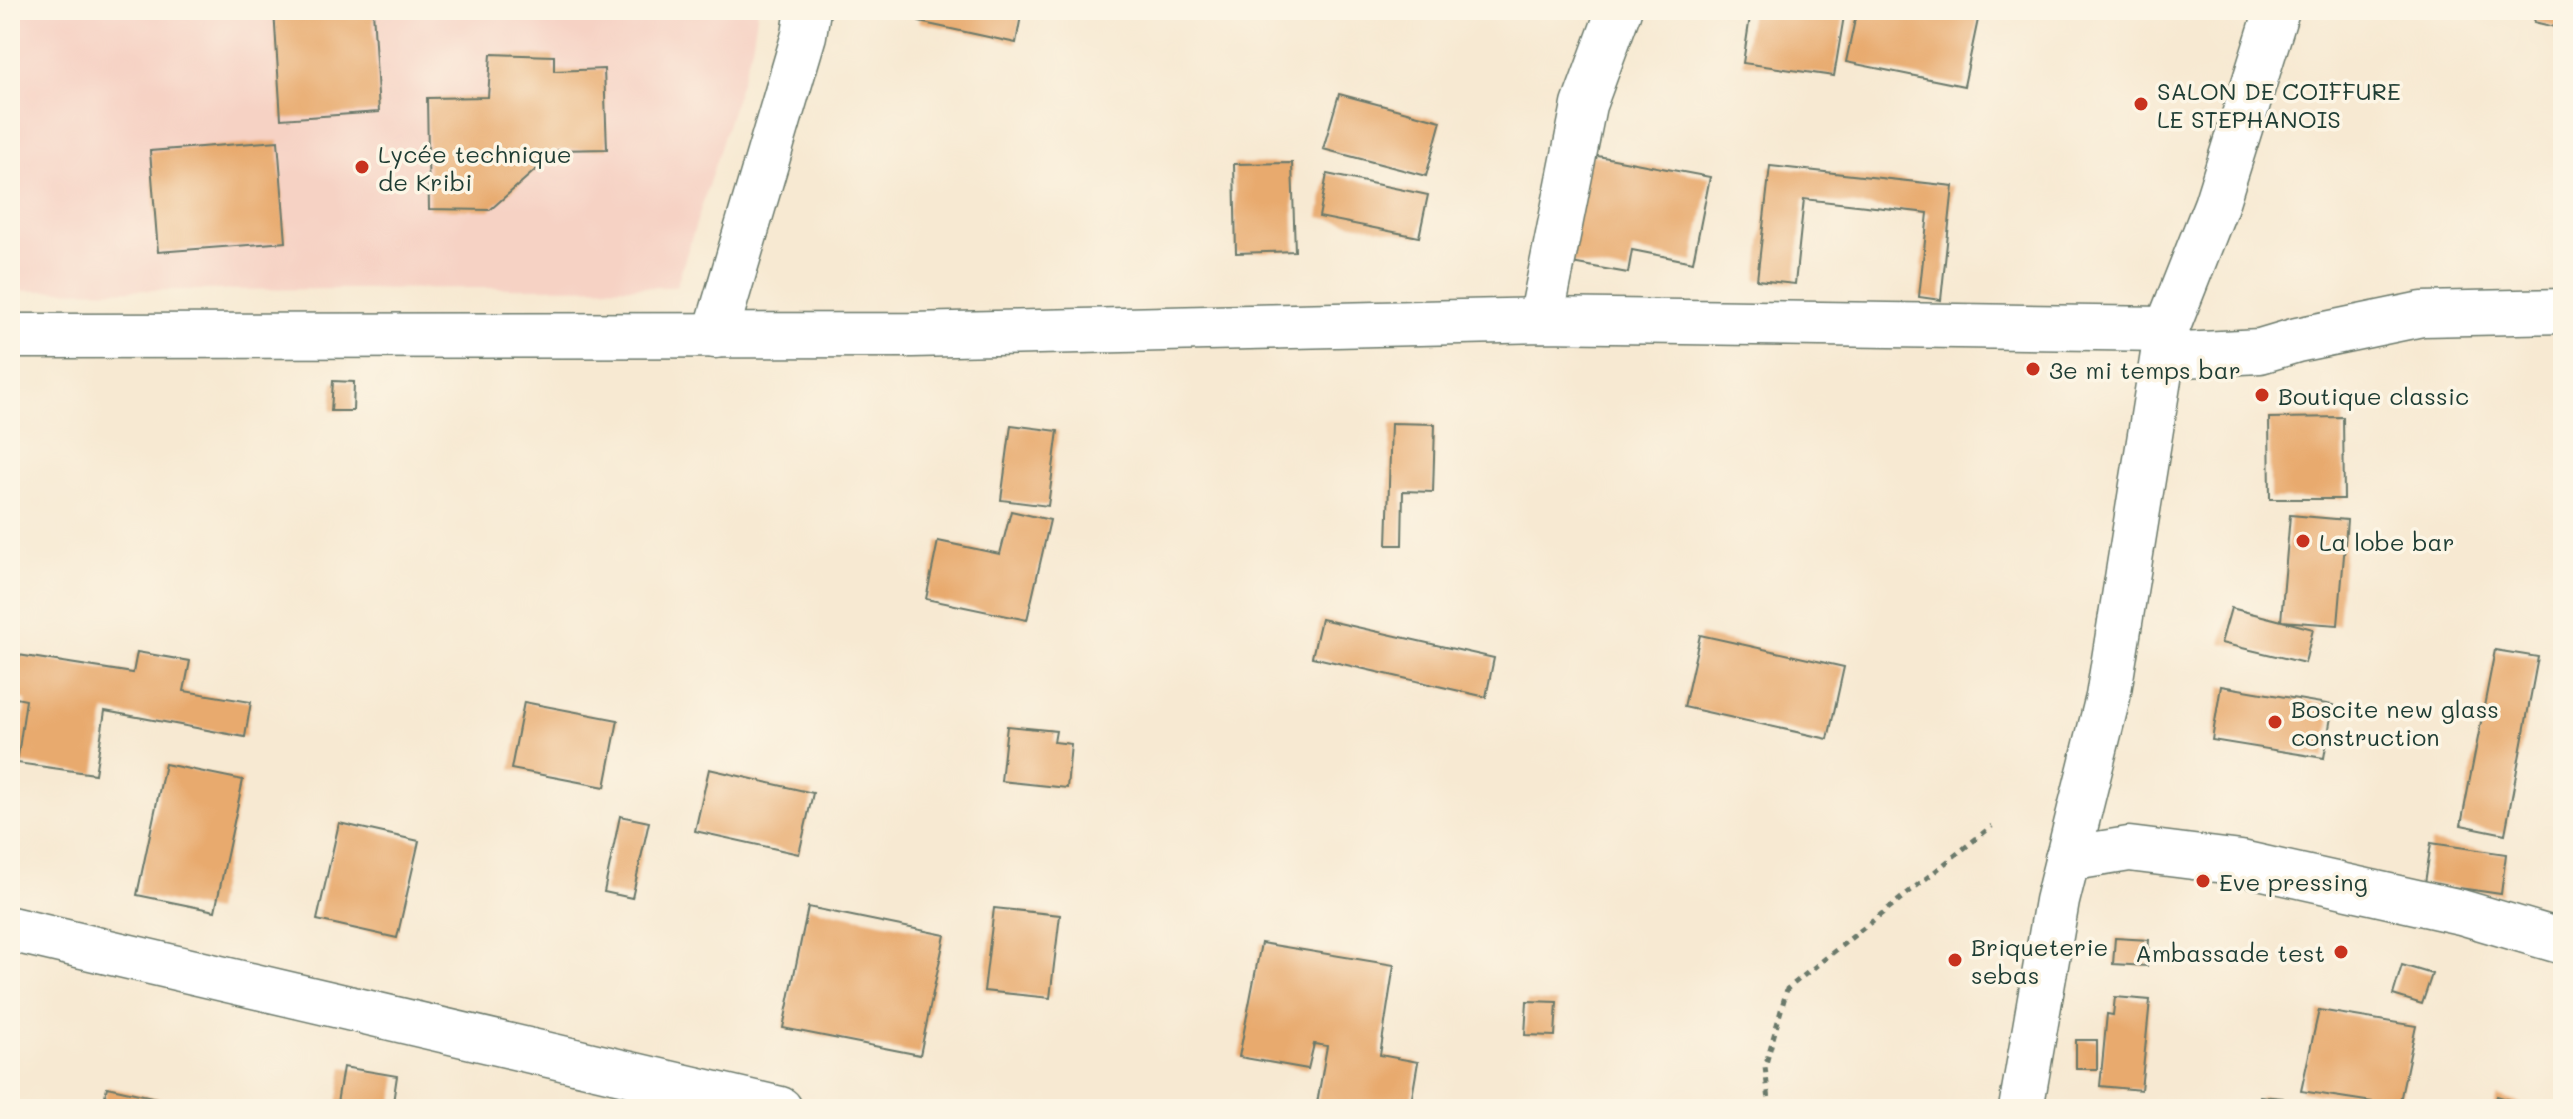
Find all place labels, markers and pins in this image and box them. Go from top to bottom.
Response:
place label: SALON DE COIFFURE LE STEPHANOIS [2157,75,2401,134]
marker: SALON DE COIFFURE LE STEPHANOIS [2132,95,2150,113]
place label: Lycée technique de Kribi [378,138,572,197]
marker: Lycée technique de Kribi [353,158,371,176]
place label: 3e mi temps bar [2049,354,2241,385]
marker: 3e mi temps bar [2024,360,2042,378]
place label: Boutique classic [2278,380,2469,411]
marker: Boutique classic [2253,386,2271,404]
place label: La lobe bar [2319,526,2455,557]
marker: La lobe bar [2294,532,2312,550]
place label: Boscite new glass construction [2291,693,2499,752]
marker: Boscite new glass construction [2266,713,2284,731]
place label: Eve pressing [2219,866,2368,897]
marker: Eve pressing [2194,872,2212,890]
place label: Briqueterie sebas [1971,931,2108,990]
place label: Ambassade test [2135,937,2325,968]
marker: Ambassade test [2332,943,2350,961]
marker: Briqueterie sebas [1946,951,1964,969]

